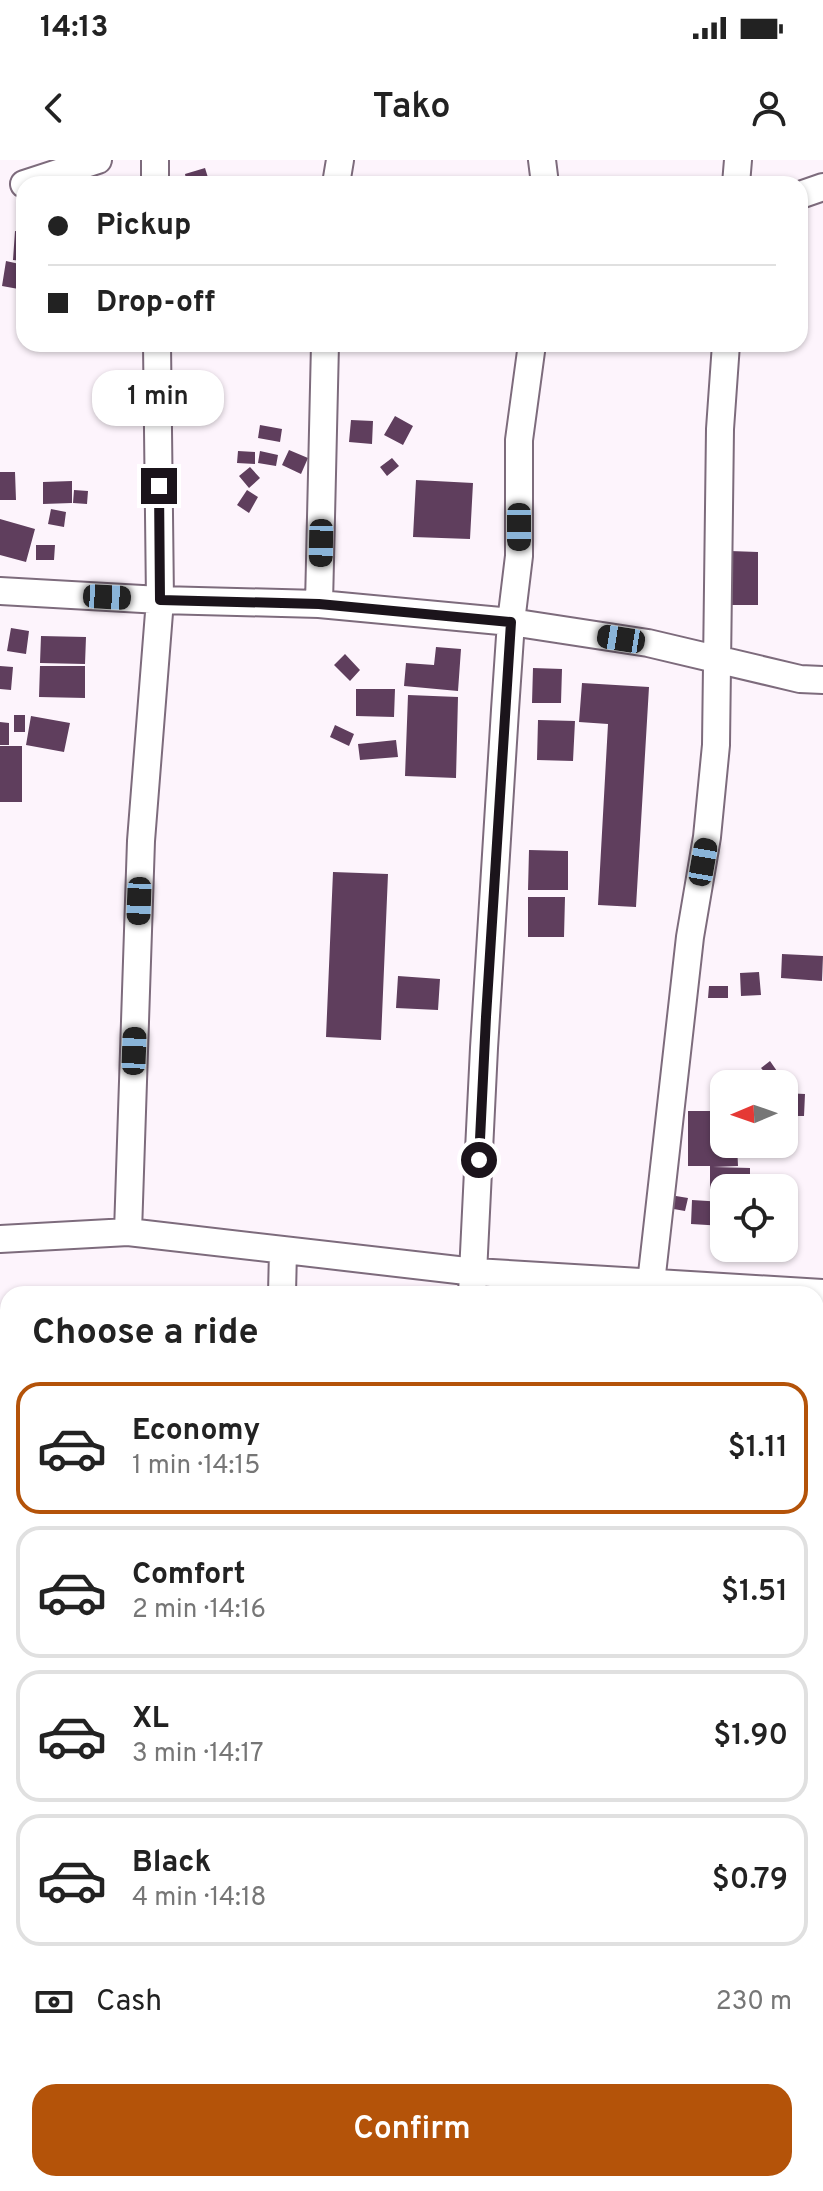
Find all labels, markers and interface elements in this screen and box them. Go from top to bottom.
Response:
text: 14:13 [40,10,109,47]
text: Tako [373,85,450,131]
icon: back [32,86,76,130]
icon: person [747,86,791,130]
text: Pickup [96,208,191,245]
text: Drop-off [96,285,215,322]
callout: 1 min [93,370,225,426]
text: 1 min [127,381,189,414]
route end [141,468,177,504]
car [507,503,531,551]
car [309,519,333,567]
car [82,584,132,610]
car [595,623,647,655]
car [687,836,719,888]
car [126,877,152,925]
car [121,1027,147,1075]
north arrow [710,1070,798,1158]
map controls [710,1070,798,1262]
route start [461,1142,497,1178]
button: locate [710,1174,798,1262]
text: Choose a ride [32,1311,258,1357]
icon: car [36,1412,108,1484]
text: Economy [132,1413,260,1450]
text: $1.11 [728,1430,788,1467]
text: 1 min · 14:15 [132,1450,260,1483]
icon: car [36,1556,108,1628]
text: Comfort [132,1557,245,1594]
text: $1.51 [721,1574,788,1611]
text: 2 min · 14:16 [132,1594,266,1627]
icon: car [36,1700,108,1772]
text: XL [132,1701,169,1738]
text: $1.90 [713,1718,788,1755]
text: 3 min · 14:17 [132,1738,264,1771]
icon: car [36,1844,108,1916]
text: Black [132,1845,211,1882]
text: $0.79 [712,1862,788,1899]
text: 4 min · 14:18 [132,1882,267,1915]
icon: cash [32,1980,76,2024]
text: Cash [96,1984,162,2021]
text: 230 m [716,1986,792,2019]
button: Confirm [32,2084,792,2176]

